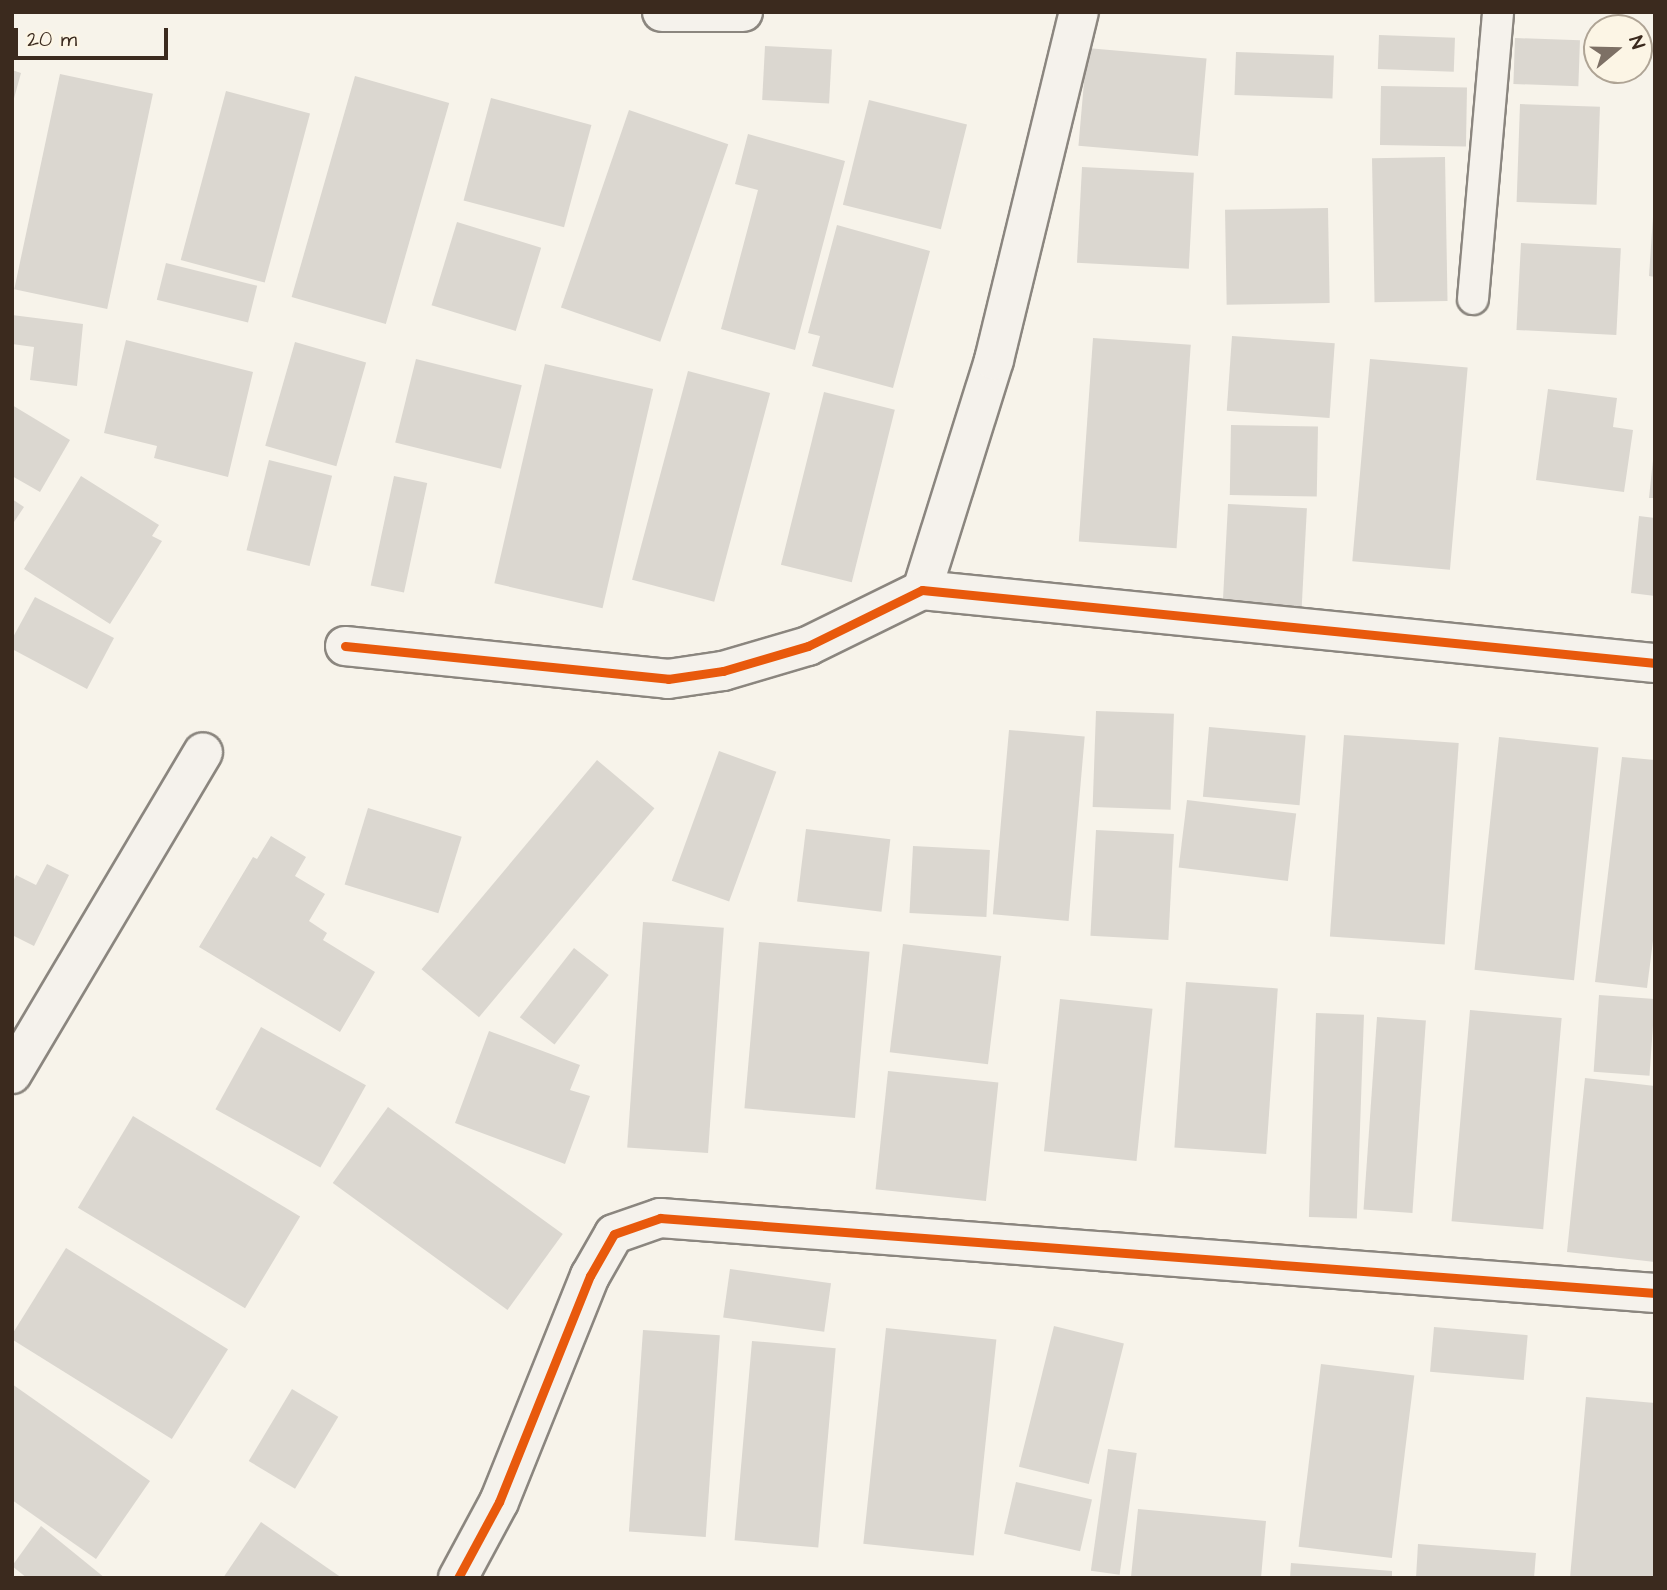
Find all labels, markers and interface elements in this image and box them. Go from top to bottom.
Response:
scale bar [18,14,172,58]
north arrow [1583,14,1653,84]
text: 20 m [27,25,77,54]
text: N [1622,33,1651,53]

